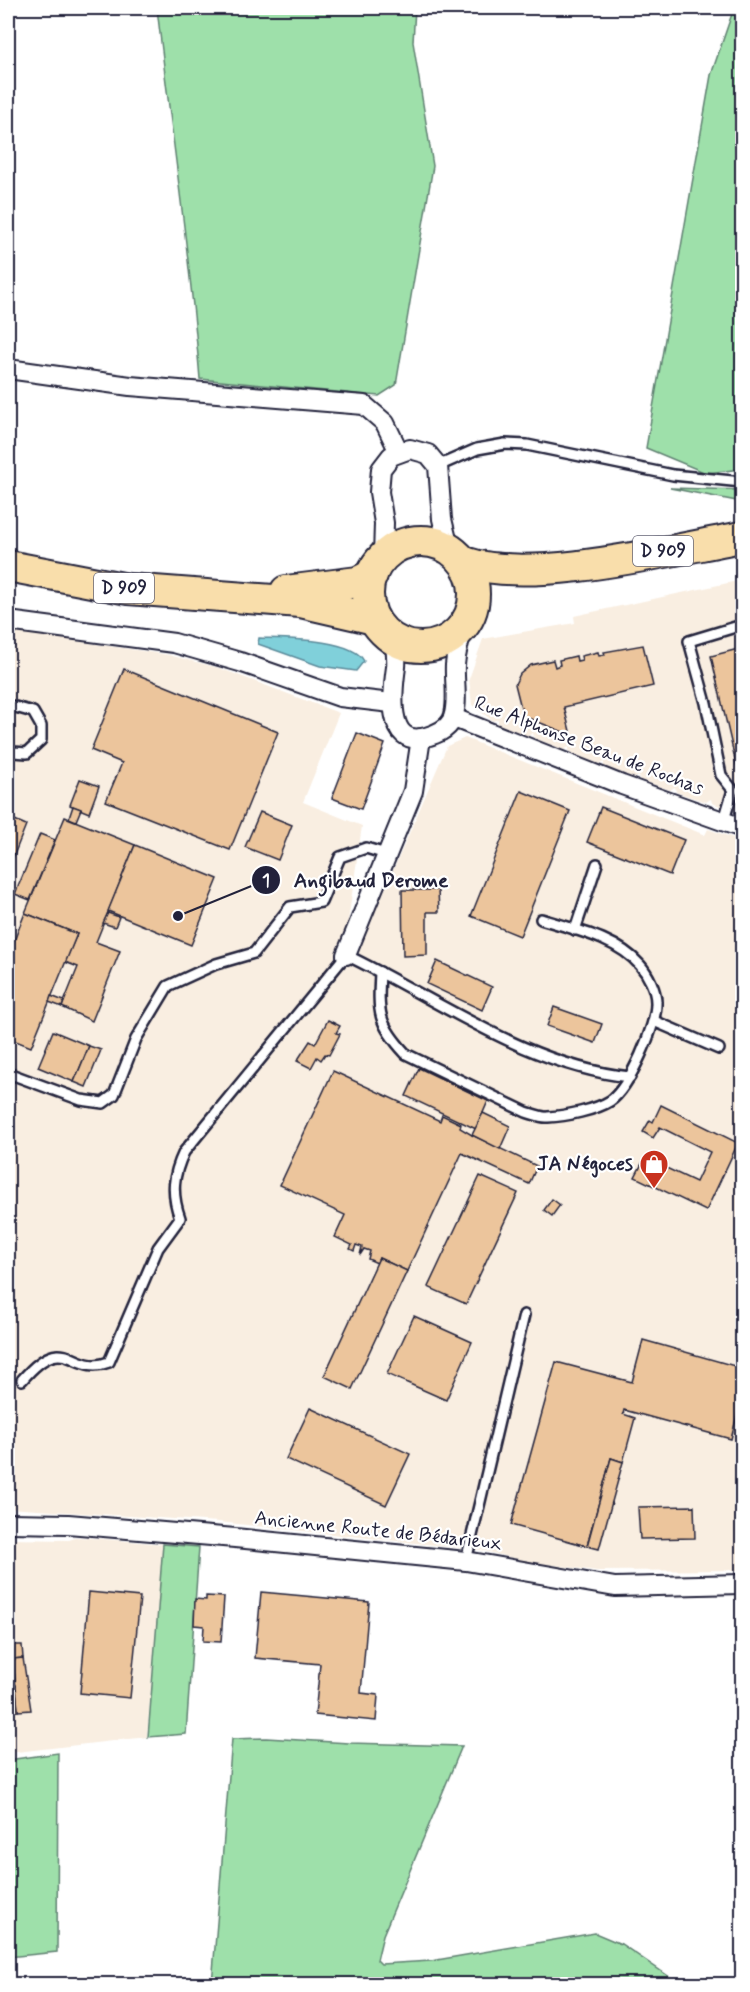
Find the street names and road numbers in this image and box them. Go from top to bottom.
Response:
road number: D 909 [633,536,693,566]
road number: D 909 [94,573,154,603]
street label: Rue Alphonse Beau de Rochas [470,690,708,802]
street label: Ancienne Route de Bédarieux [253,1505,503,1557]

